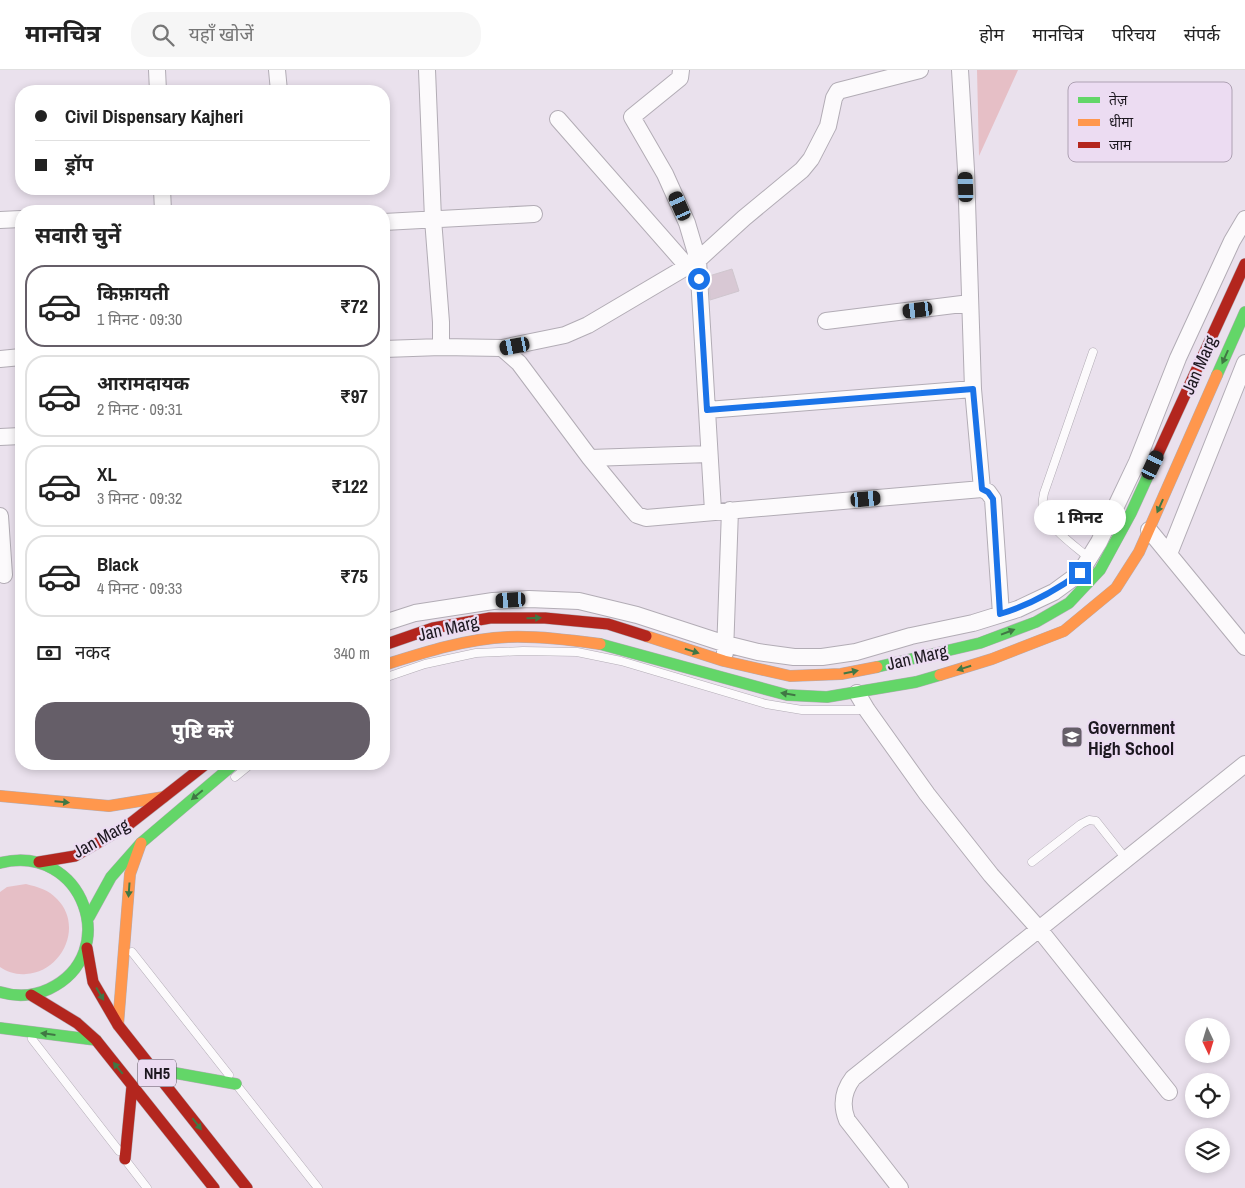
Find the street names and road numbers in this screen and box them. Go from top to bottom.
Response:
street label: Jan Marg [1175,331,1223,398]
street label: Jan Marg [415,609,482,647]
street label: Jan Marg [884,638,951,676]
street label: Jan Marg [68,812,135,864]
road number: NH5 [138,1060,176,1086]

